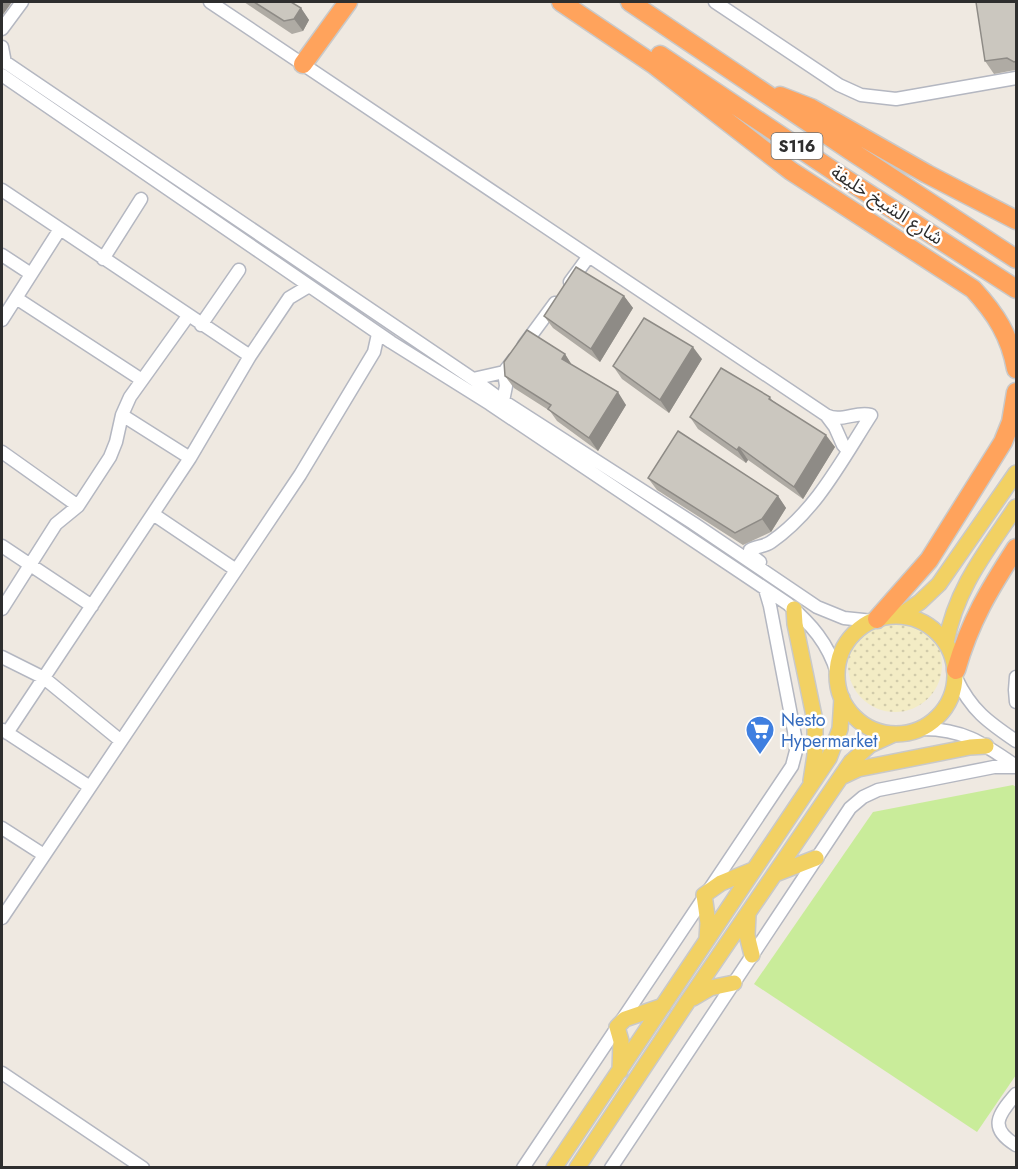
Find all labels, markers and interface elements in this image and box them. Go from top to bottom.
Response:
road number: S116 [772,133,822,159]
street label: شارع الشيخ خليفة [825,159,948,252]
place label: Nesto Hypermarket [781,707,878,754]
supermarket icon: Nesto Hypermarket [744,714,776,756]

